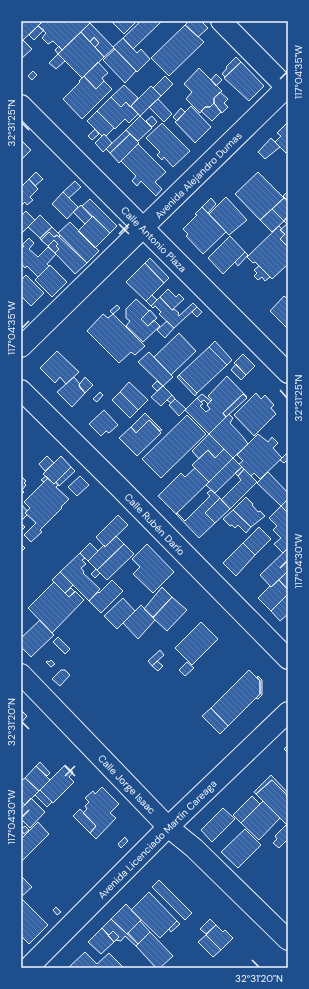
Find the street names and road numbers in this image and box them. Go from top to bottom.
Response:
street label: Avenida Alejandro Dumas [152,129,245,222]
street label: Calle Antonio Plaza [118,204,189,275]
street label: Calle Rubén Darío [122,490,188,558]
street label: Calle Jorge Isaac [95,752,158,817]
street label: Avenida Licenciado Martín Careaga [95,777,220,902]

